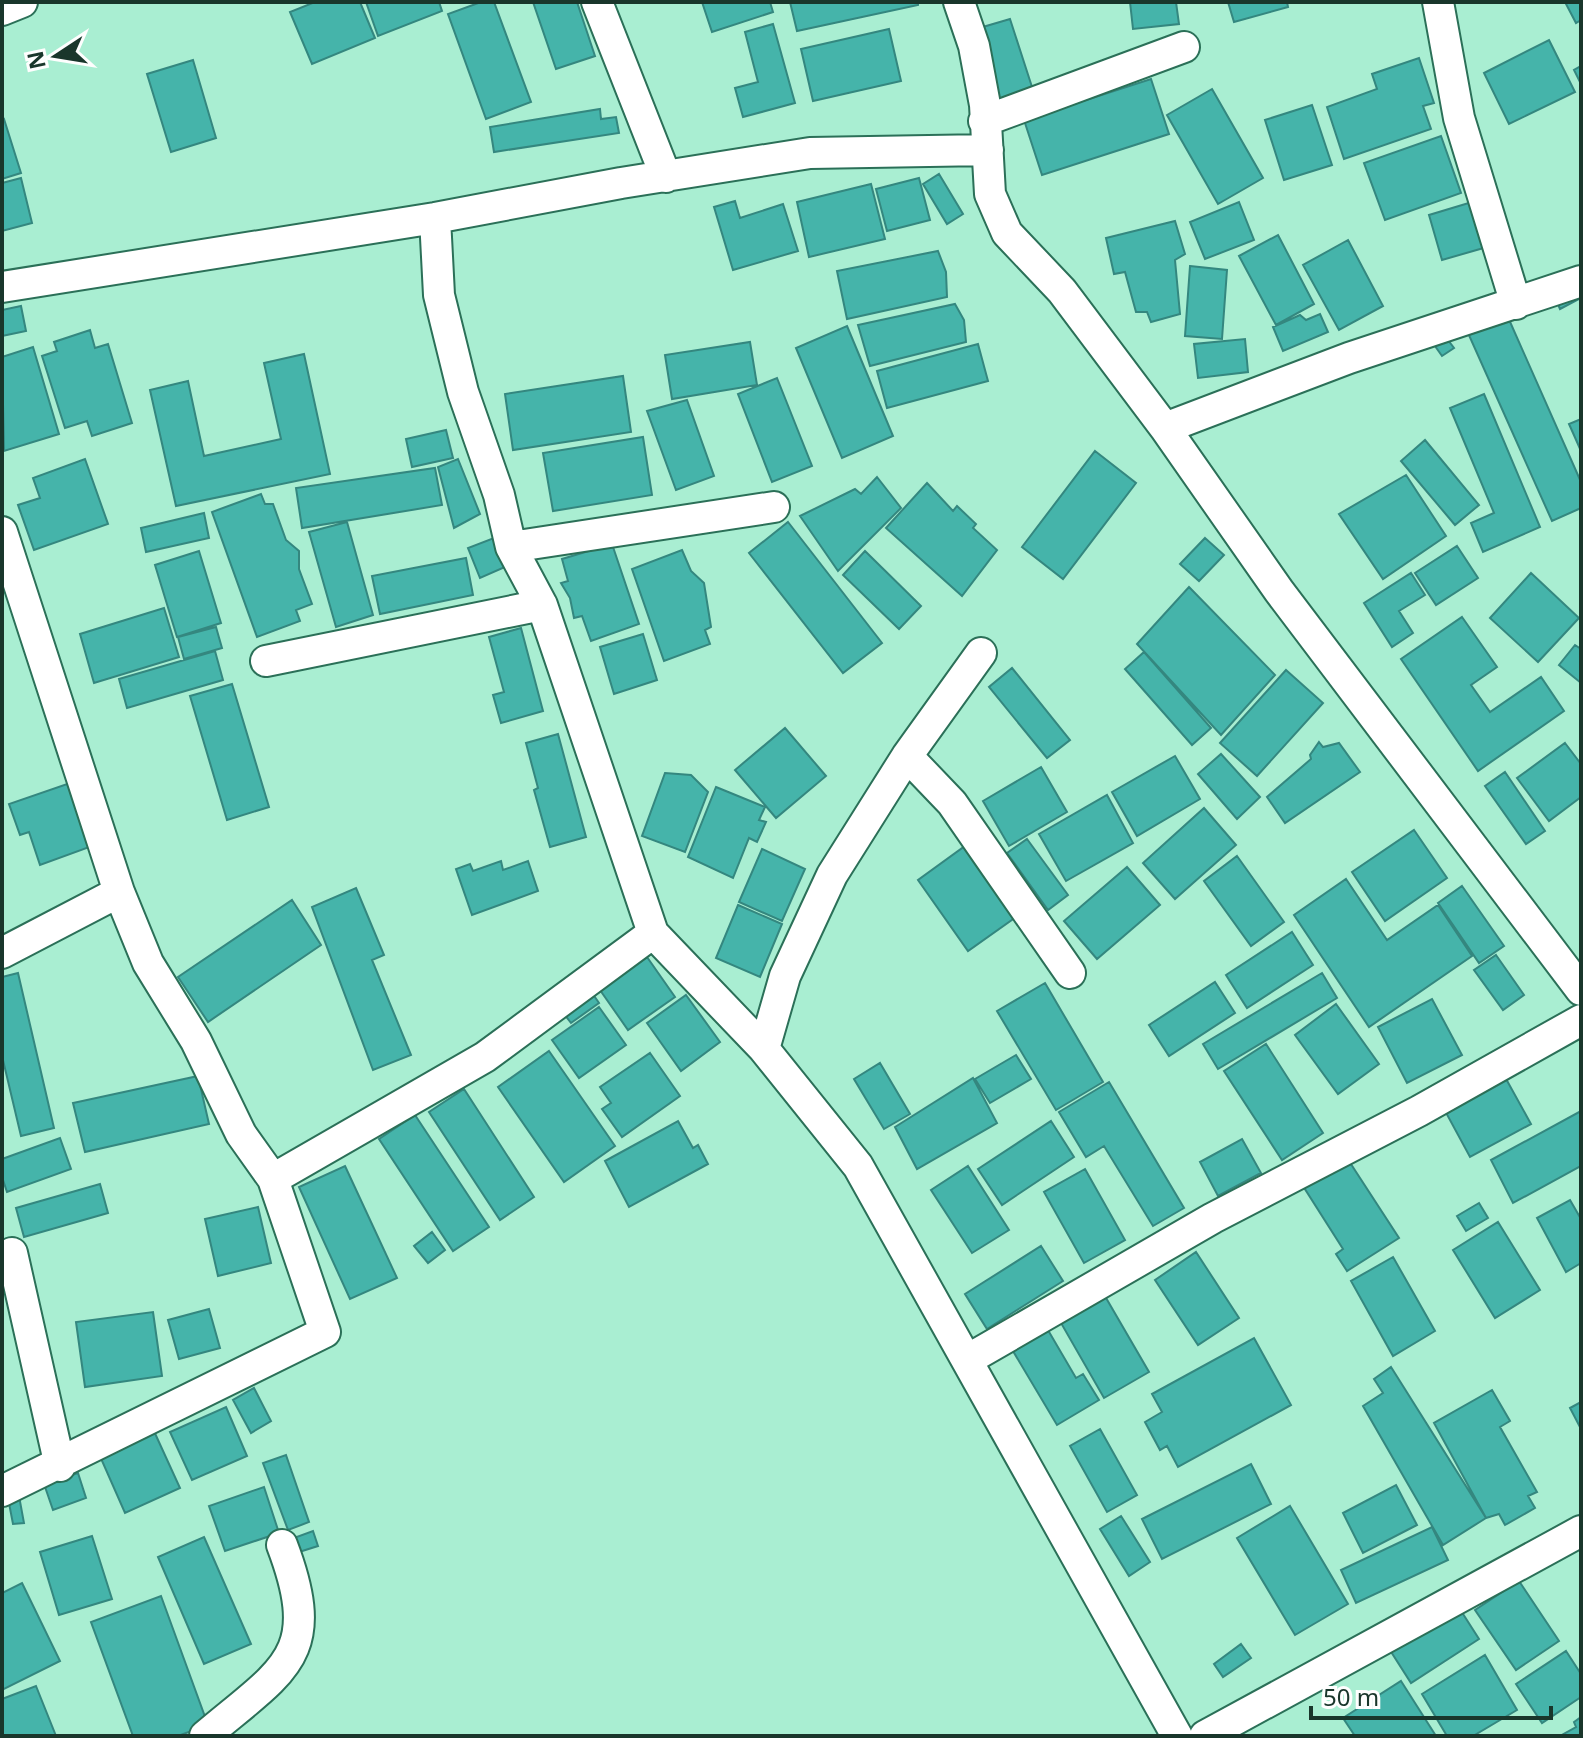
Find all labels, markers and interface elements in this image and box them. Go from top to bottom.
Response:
north arrow [16,16,96,96]
text: N [19,48,52,72]
scale bar [1311,1670,1551,1720]
text: 50 m [1323,1680,1379,1713]

